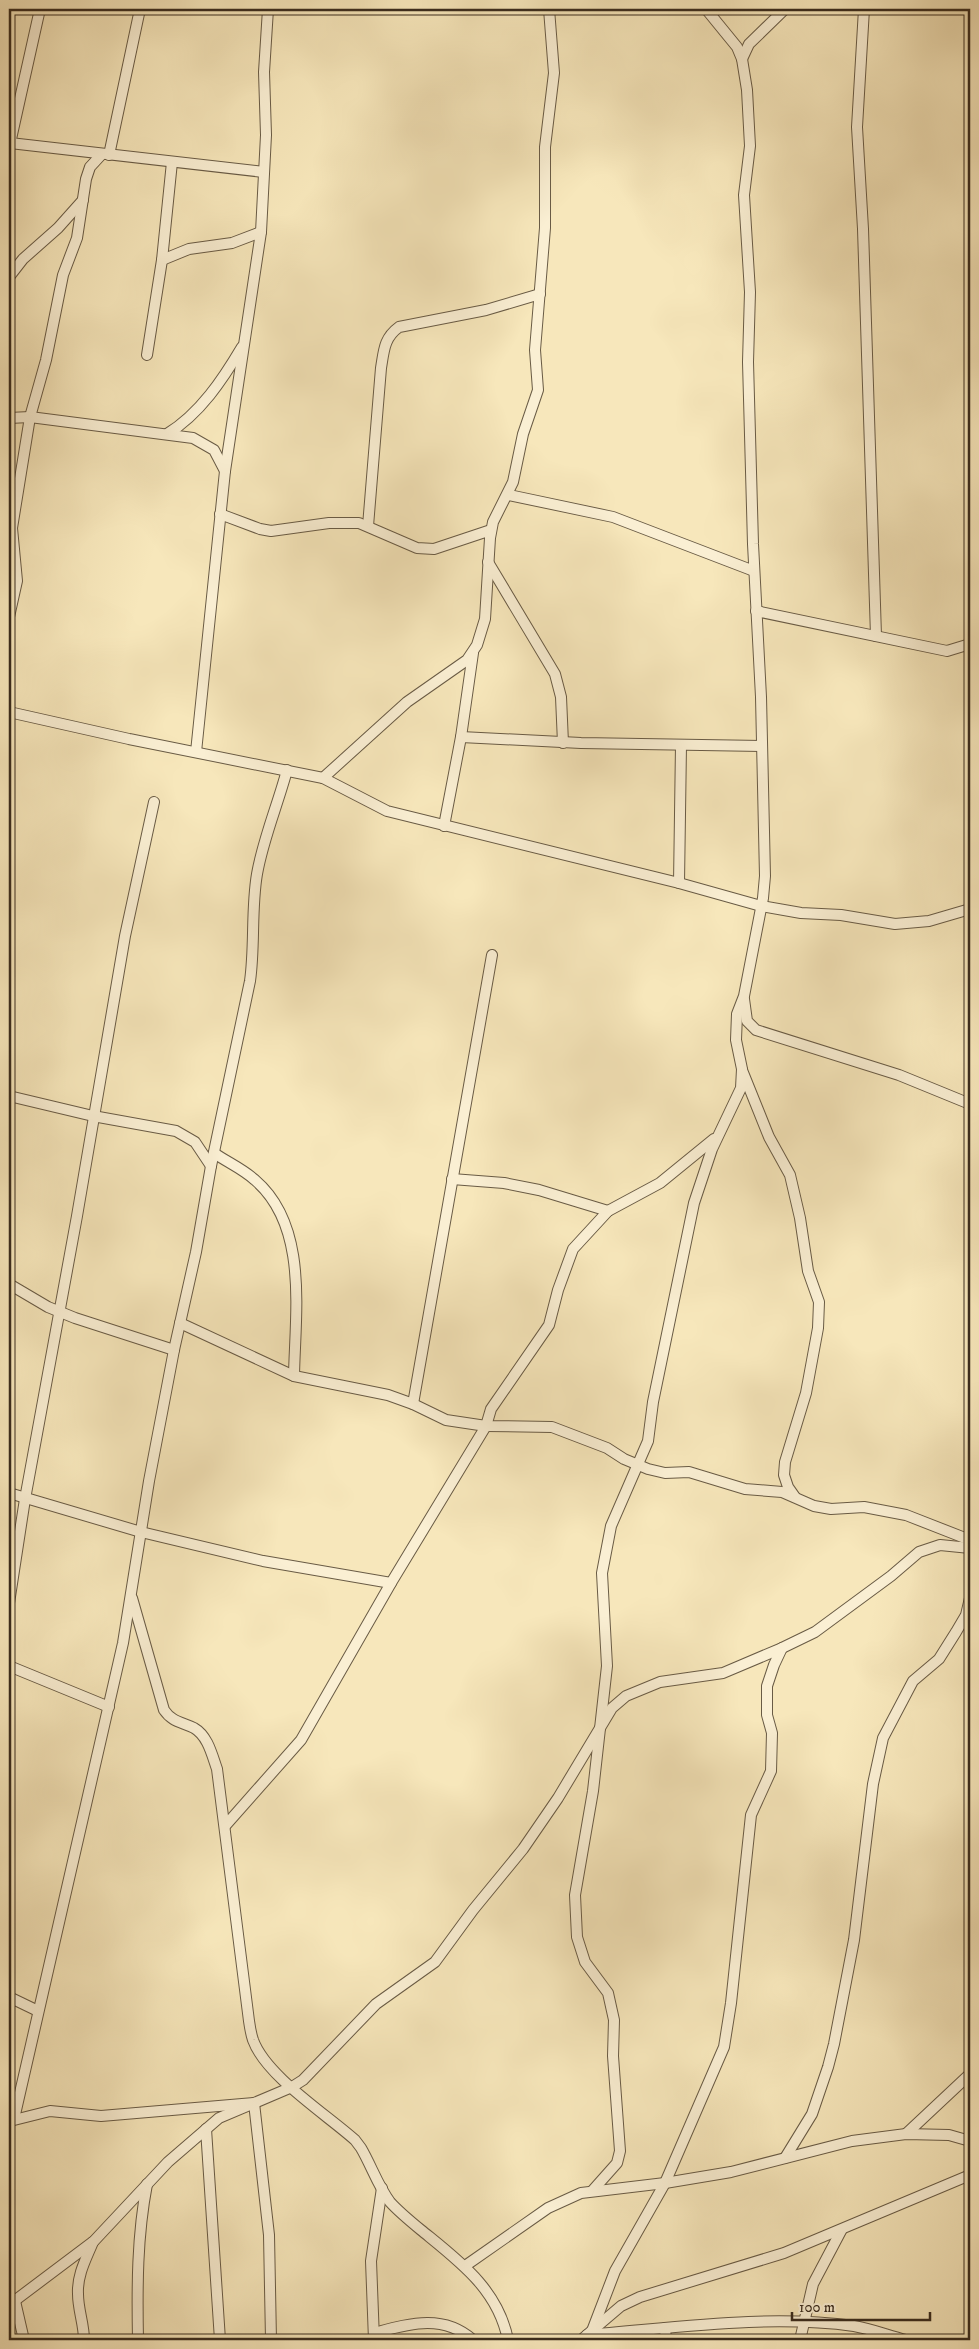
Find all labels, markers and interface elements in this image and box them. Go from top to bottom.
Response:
scale bar [792,2289,929,2321]
text: 100 m [799,2298,835,2317]

